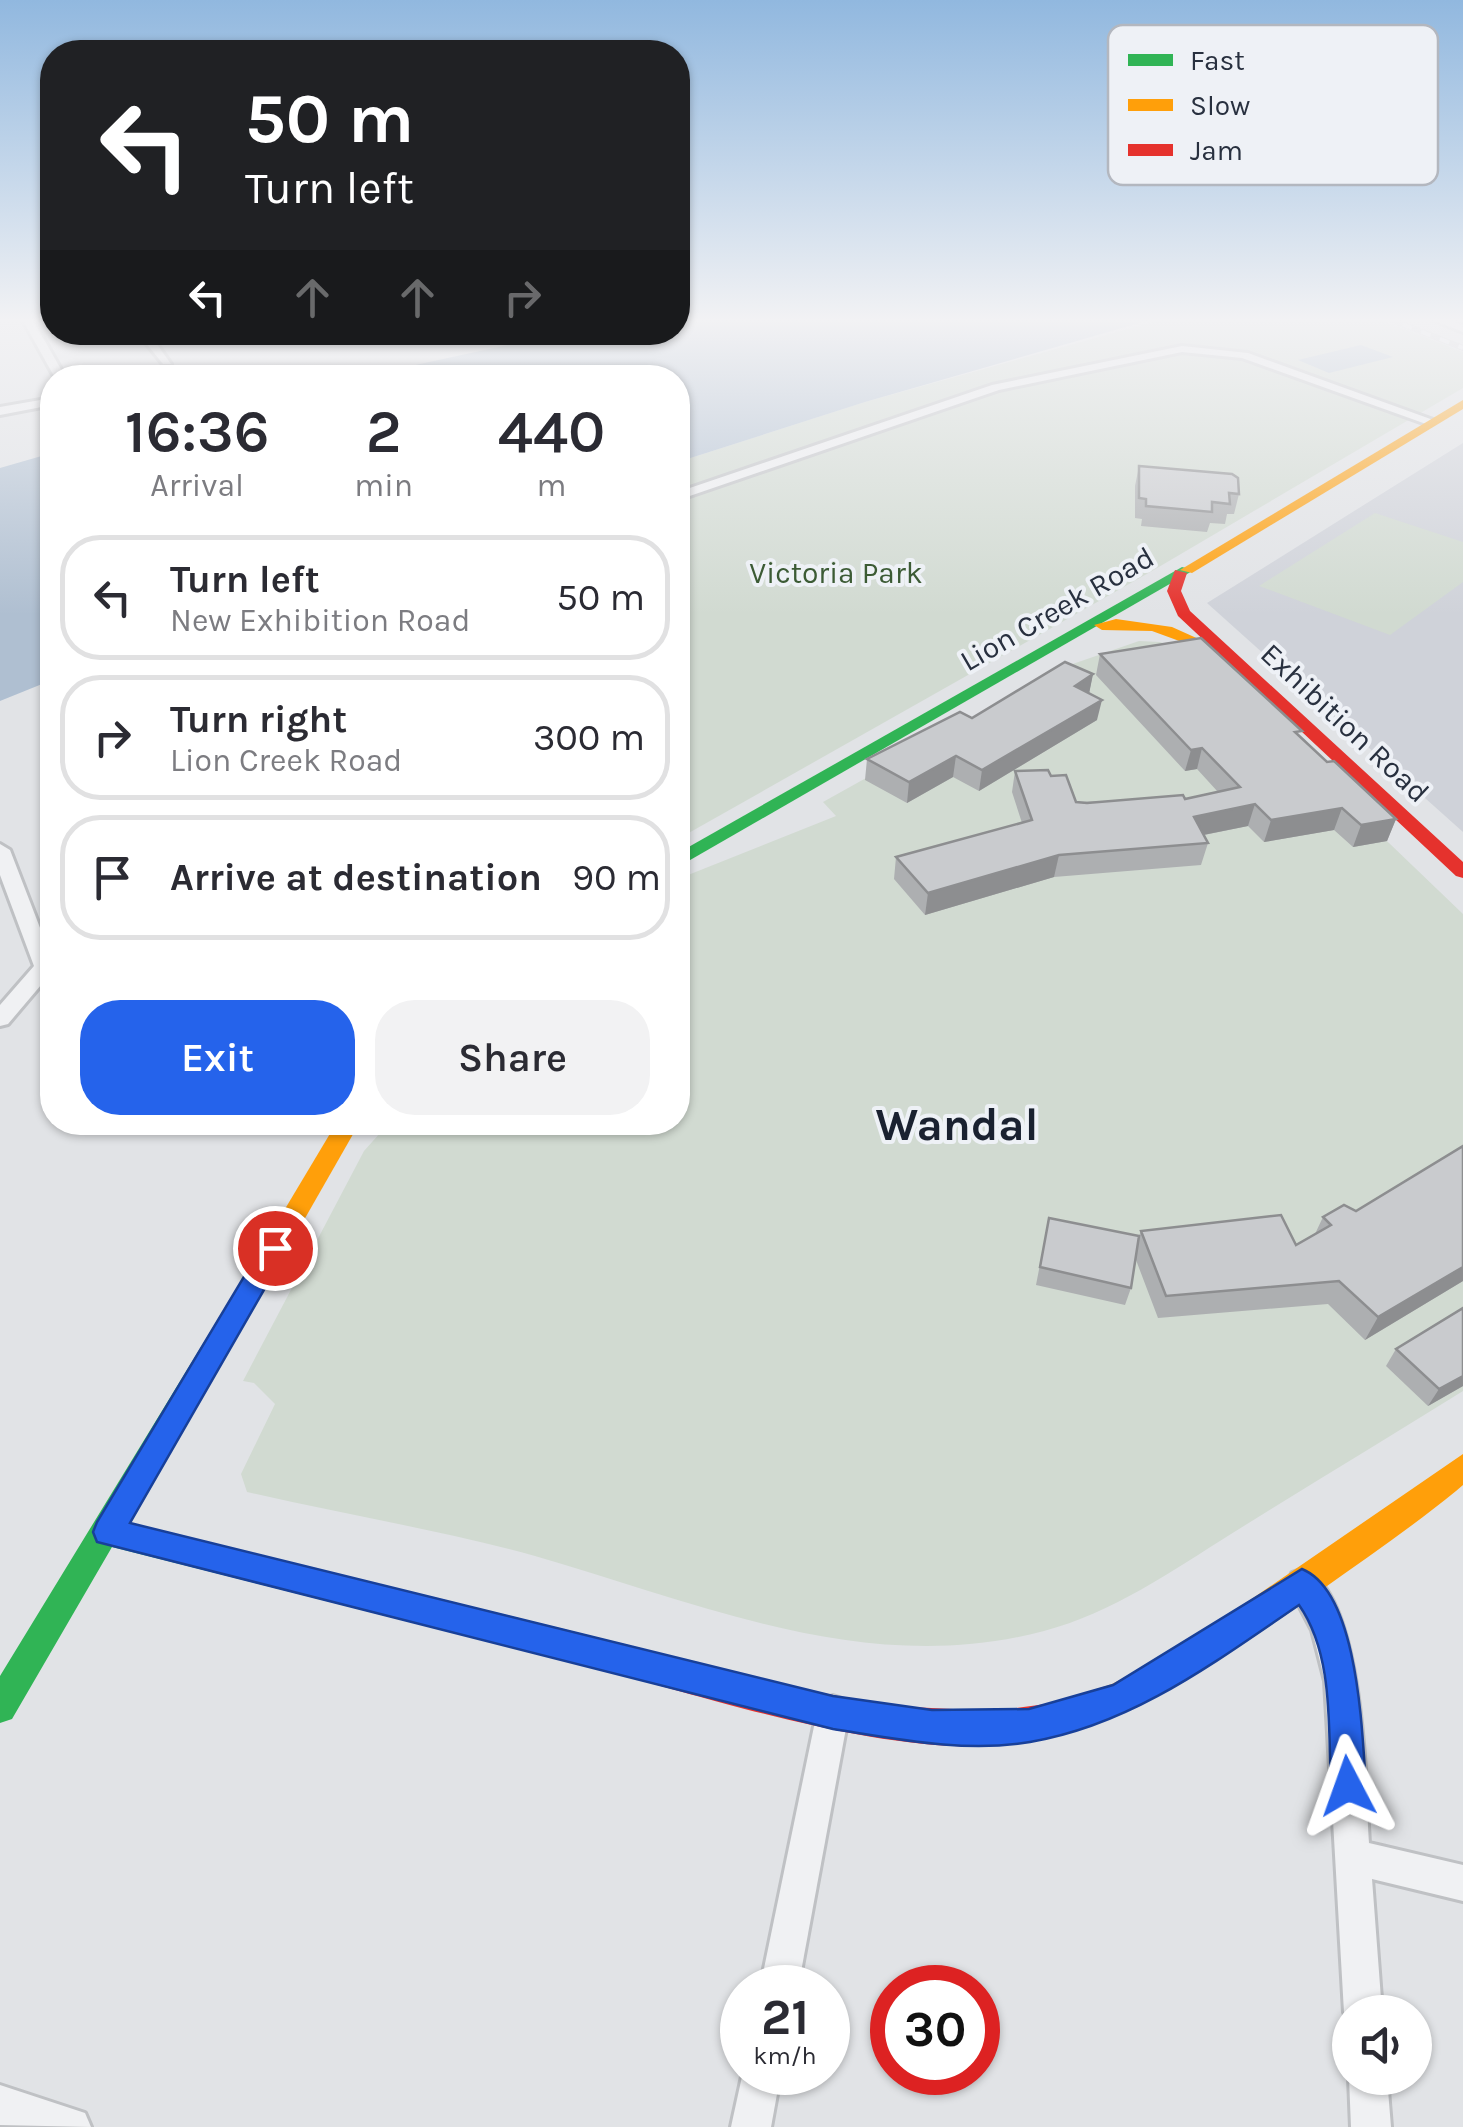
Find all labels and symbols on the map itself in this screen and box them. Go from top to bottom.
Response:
legend [1108,25,1438,185]
text: Fast [1190,44,1245,77]
text: Slow [1190,89,1250,122]
text: Jam [1190,134,1243,167]
street label: Lion Creek Road [954,539,1160,679]
park label: Victoria Park [749,555,923,591]
street label: Exhibition Road [1253,636,1437,810]
district label: Wandal [876,1099,1038,1151]
pin [233,1206,318,1291]
position arrow [1296,1734,1400,1838]
speed limit sign: 30 [870,1965,1000,2095]

